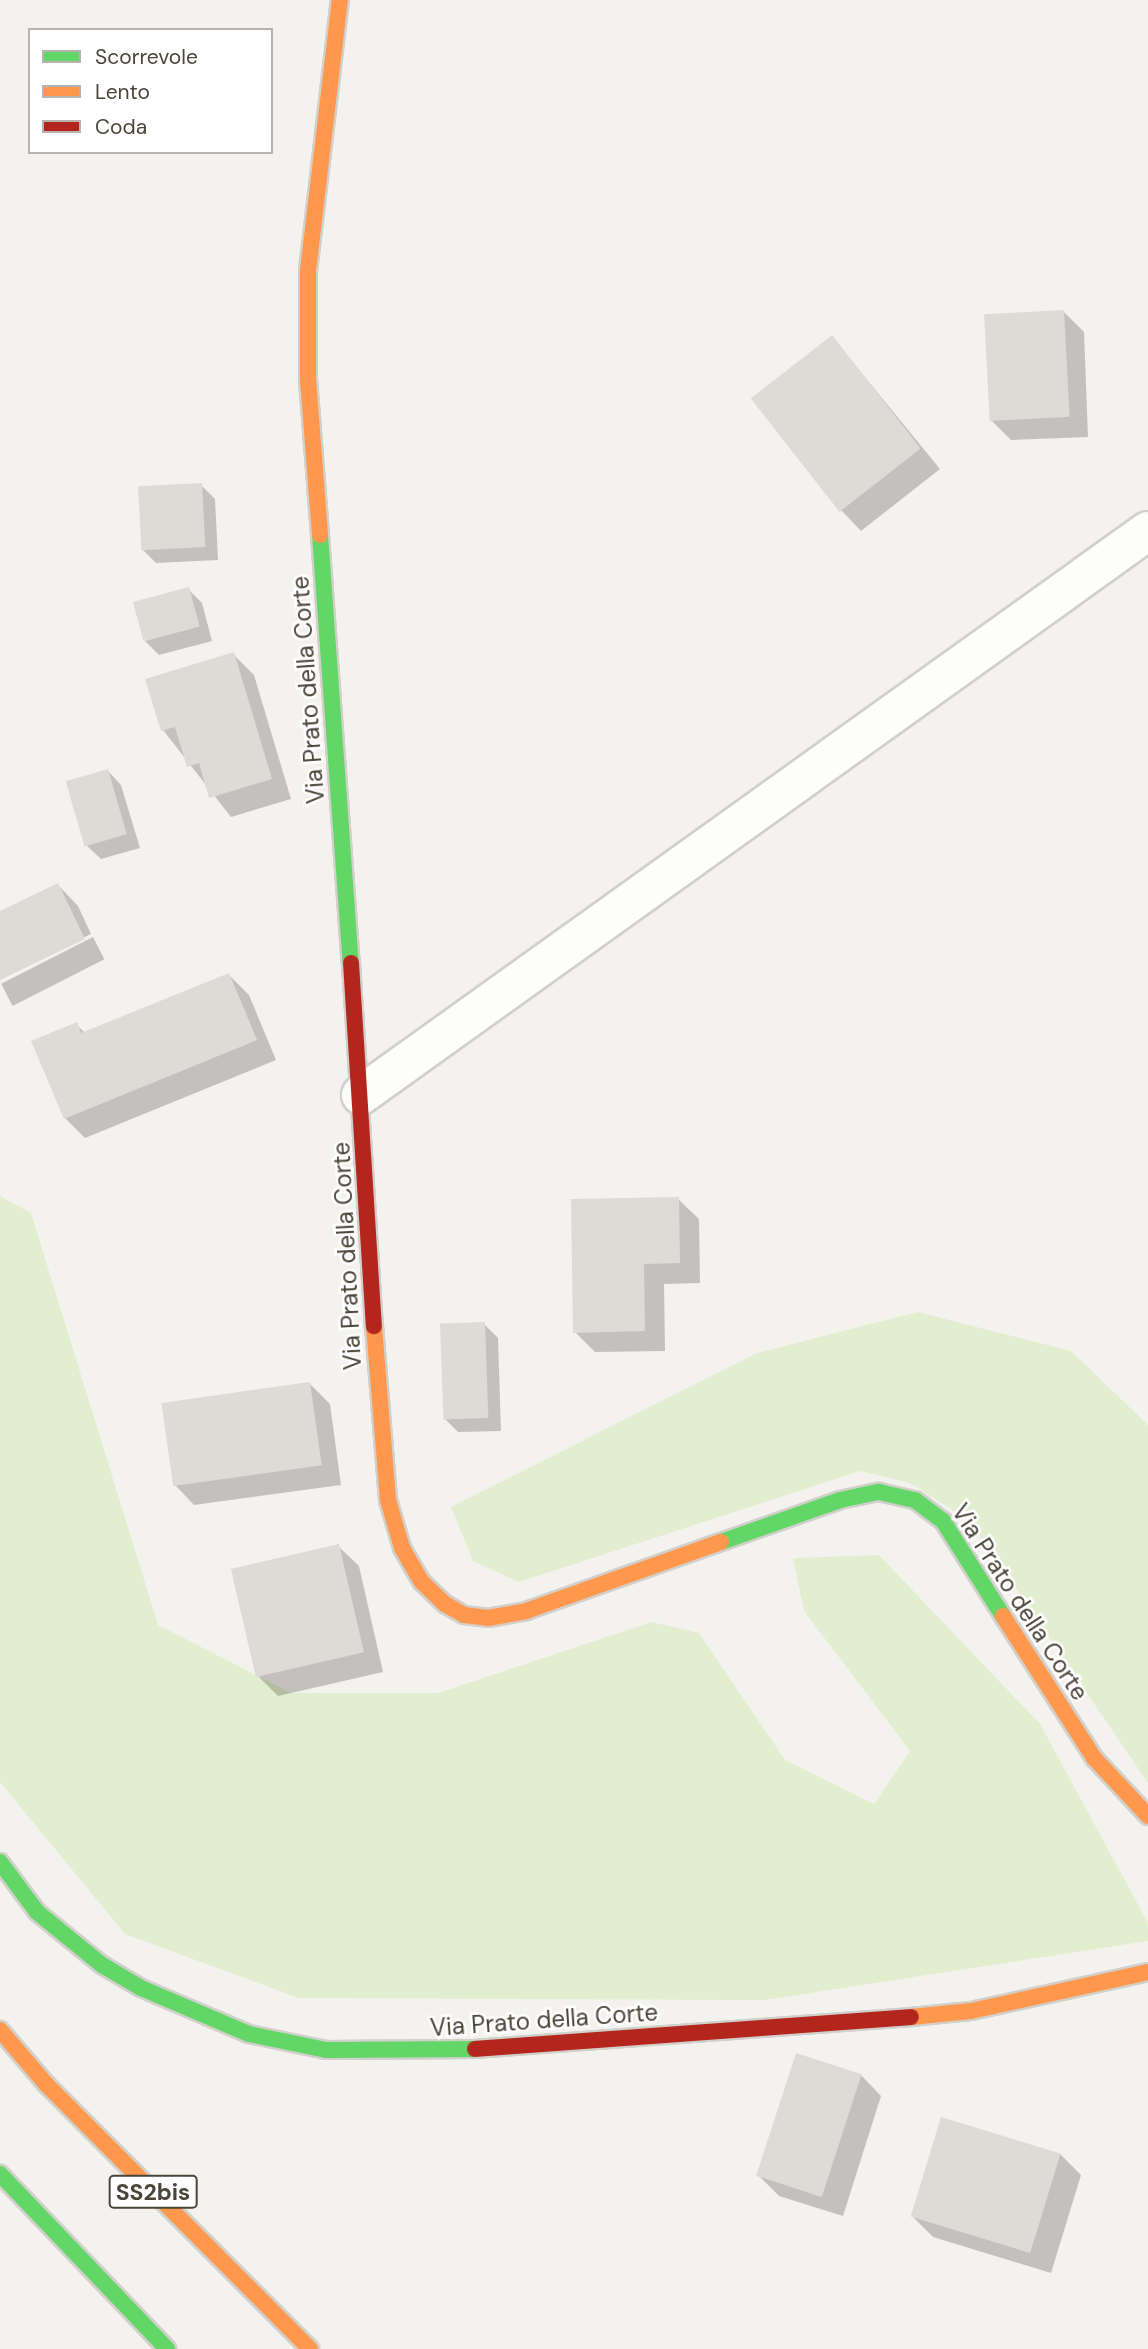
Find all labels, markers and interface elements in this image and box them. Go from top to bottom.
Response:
legend [28,28,273,154]
text: Scorrevole [95,43,198,71]
text: Lento [95,78,150,106]
text: Coda [95,113,147,141]
street label: Via Prato della Corte [286,575,330,805]
street label: Via Prato della Corte [327,1141,367,1371]
street label: Via Prato della Corte [946,1498,1094,1706]
street label: Via Prato della Corte [429,1998,659,2042]
road number: SS2bis [108,2172,198,2212]

